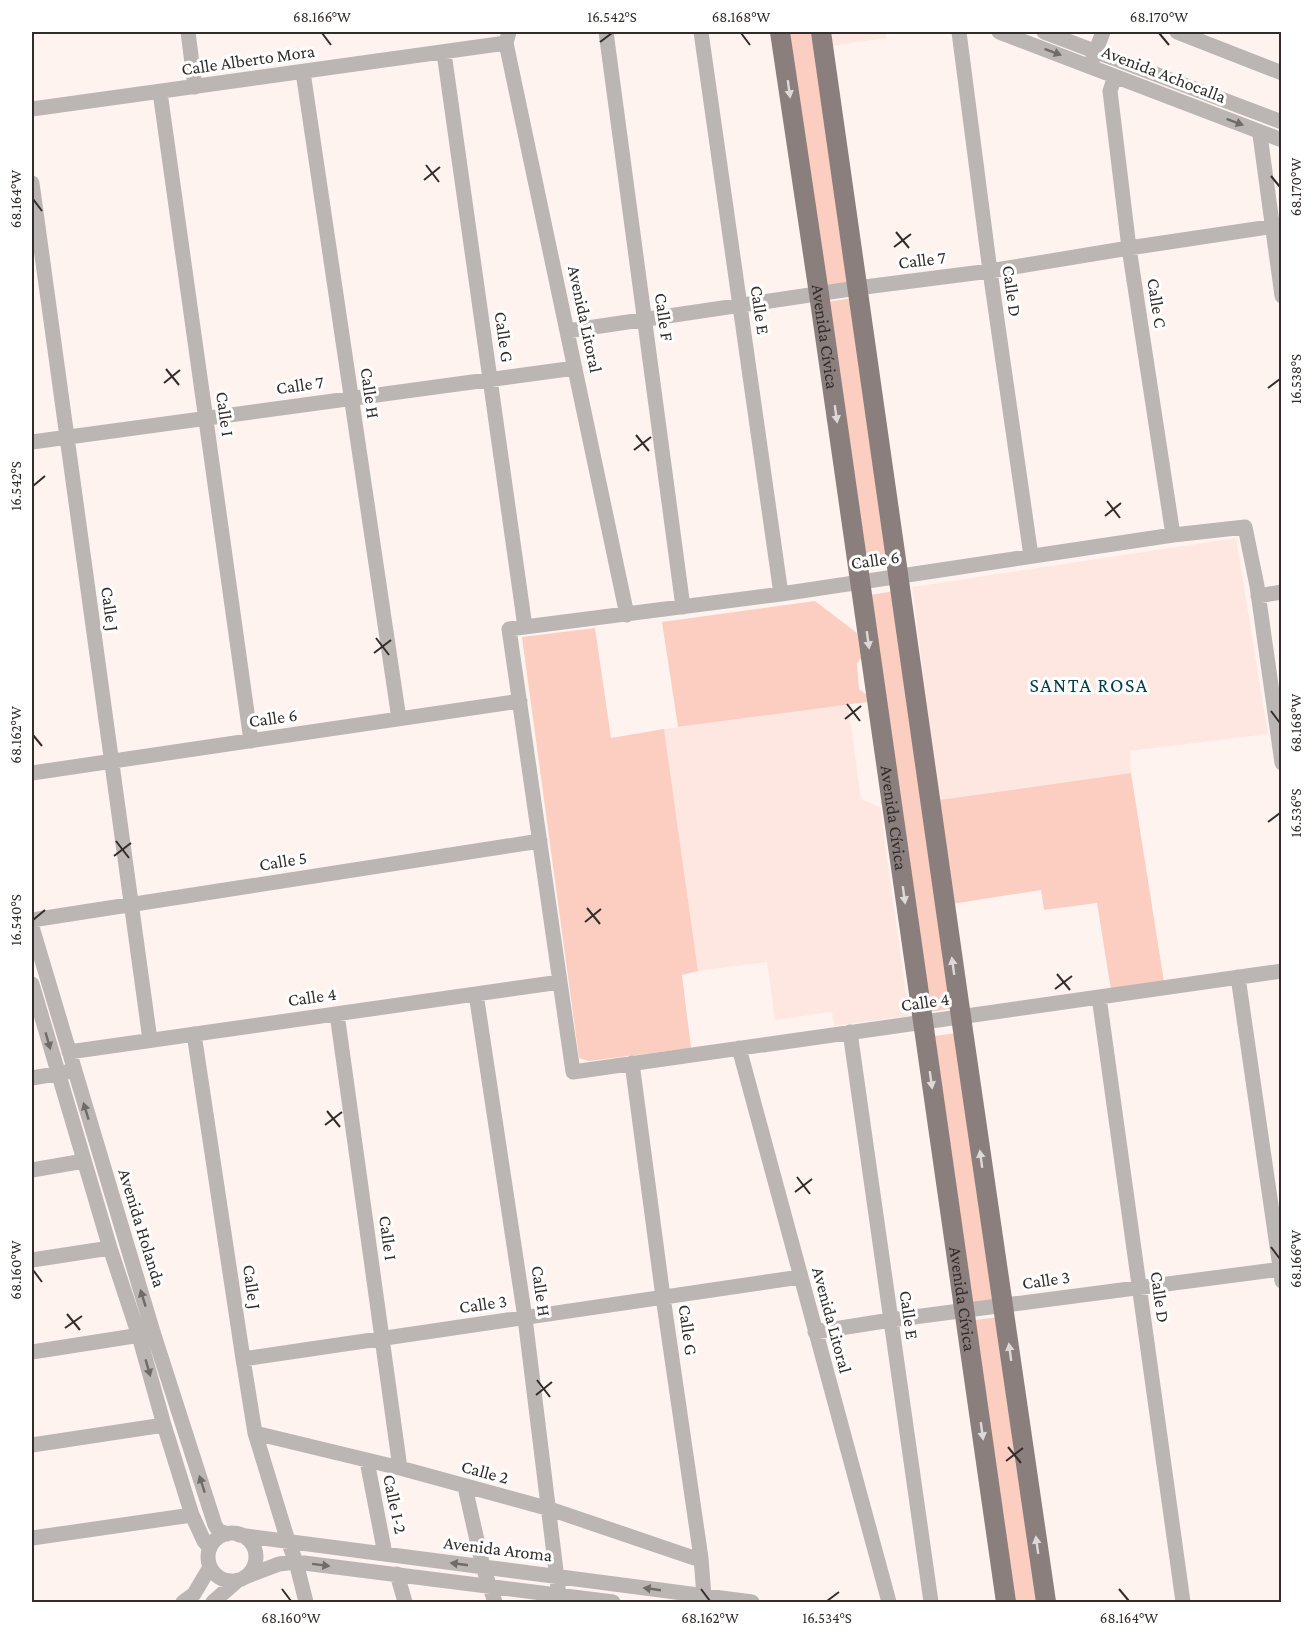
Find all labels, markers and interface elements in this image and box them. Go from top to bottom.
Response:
text: 68.166°W [293,9,351,25]
text: 16.542°S [587,9,637,25]
text: 68.168°W [712,9,771,25]
text: 68.170°W [1130,9,1188,25]
street label: Calle Alberto Mora [180,41,316,79]
street label: Avenida Achocalla [1099,41,1229,107]
one-way arrow [1045,48,1063,58]
one-way arrow [784,80,793,99]
one-way arrow [1227,117,1245,127]
text: 68.170°W [1288,158,1304,216]
text: 68.164°W [8,170,24,228]
street label: Calle 7 [897,247,947,273]
street label: Avenida Litoral [564,264,606,375]
street label: Calle D [999,264,1025,318]
street label: Calle C [1143,277,1171,330]
street label: Avenida Cívica [808,283,842,390]
street label: Calle E [747,284,773,336]
street label: Calle F [651,292,677,343]
street label: Calle G [491,310,517,364]
text: 16.538°S [1288,354,1304,404]
street label: Calle H [357,366,384,420]
street label: Calle 7 [275,372,325,398]
street label: Calle I [212,390,238,438]
one-way arrow [831,405,840,424]
text: 16.542°S [8,461,24,511]
street label: Calle 6 [849,547,901,573]
street label: Calle J [97,585,123,633]
one-way arrow [863,630,872,649]
district label: SANTA ROSA [1029,674,1149,696]
text: 68.168°W [1288,693,1304,752]
street label: Calle 6 [247,705,299,731]
text: 68.162°W [8,706,24,764]
street label: Avenida Cívica [877,764,911,872]
text: 16.536°S [1288,788,1304,838]
street label: Calle 5 [258,847,308,875]
one-way arrow [900,886,909,905]
text: 16.540°S [8,894,24,946]
one-way arrow [949,956,958,975]
street label: Calle 4 [286,984,338,1010]
street label: Calle 4 [899,989,951,1015]
one-way arrow [44,1032,53,1050]
one-way arrow [927,1071,936,1090]
one-way arrow [81,1102,90,1120]
one-way arrow [977,1149,986,1168]
street label: Avenida Holanda [114,1166,170,1290]
street label: Calle I [375,1214,401,1262]
text: 68.166°W [1288,1230,1304,1288]
text: 68.160°W [8,1240,24,1300]
street label: Avenida Cívica [945,1245,980,1353]
street label: Calle J [239,1263,265,1311]
street label: Calle H [528,1264,555,1318]
street label: Avenida Litoral [808,1265,856,1375]
street label: Calle 3 [1021,1267,1071,1293]
street label: Calle D [1147,1270,1173,1324]
one-way arrow [138,1289,147,1307]
street label: Calle E [896,1289,922,1341]
street label: Calle 3 [458,1291,508,1317]
street label: Calle G [675,1303,701,1357]
one-way arrow [1005,1342,1014,1361]
one-way arrow [143,1359,153,1377]
one-way arrow [977,1422,987,1441]
street label: Calle 2 [459,1456,511,1488]
street label: Calle I-2 [379,1473,411,1535]
one-way arrow [197,1475,206,1493]
street label: Avenida Aroma [442,1532,554,1566]
one-way arrow [1033,1535,1042,1554]
one-way arrow [449,1559,468,1569]
one-way arrow [312,1560,331,1569]
one-way arrow [643,1585,662,1594]
text: 68.160°W [261,1610,321,1626]
text: 68.162°W [681,1610,739,1626]
text: 16.534°S [802,1610,852,1626]
text: 68.164°W [1100,1610,1158,1626]

